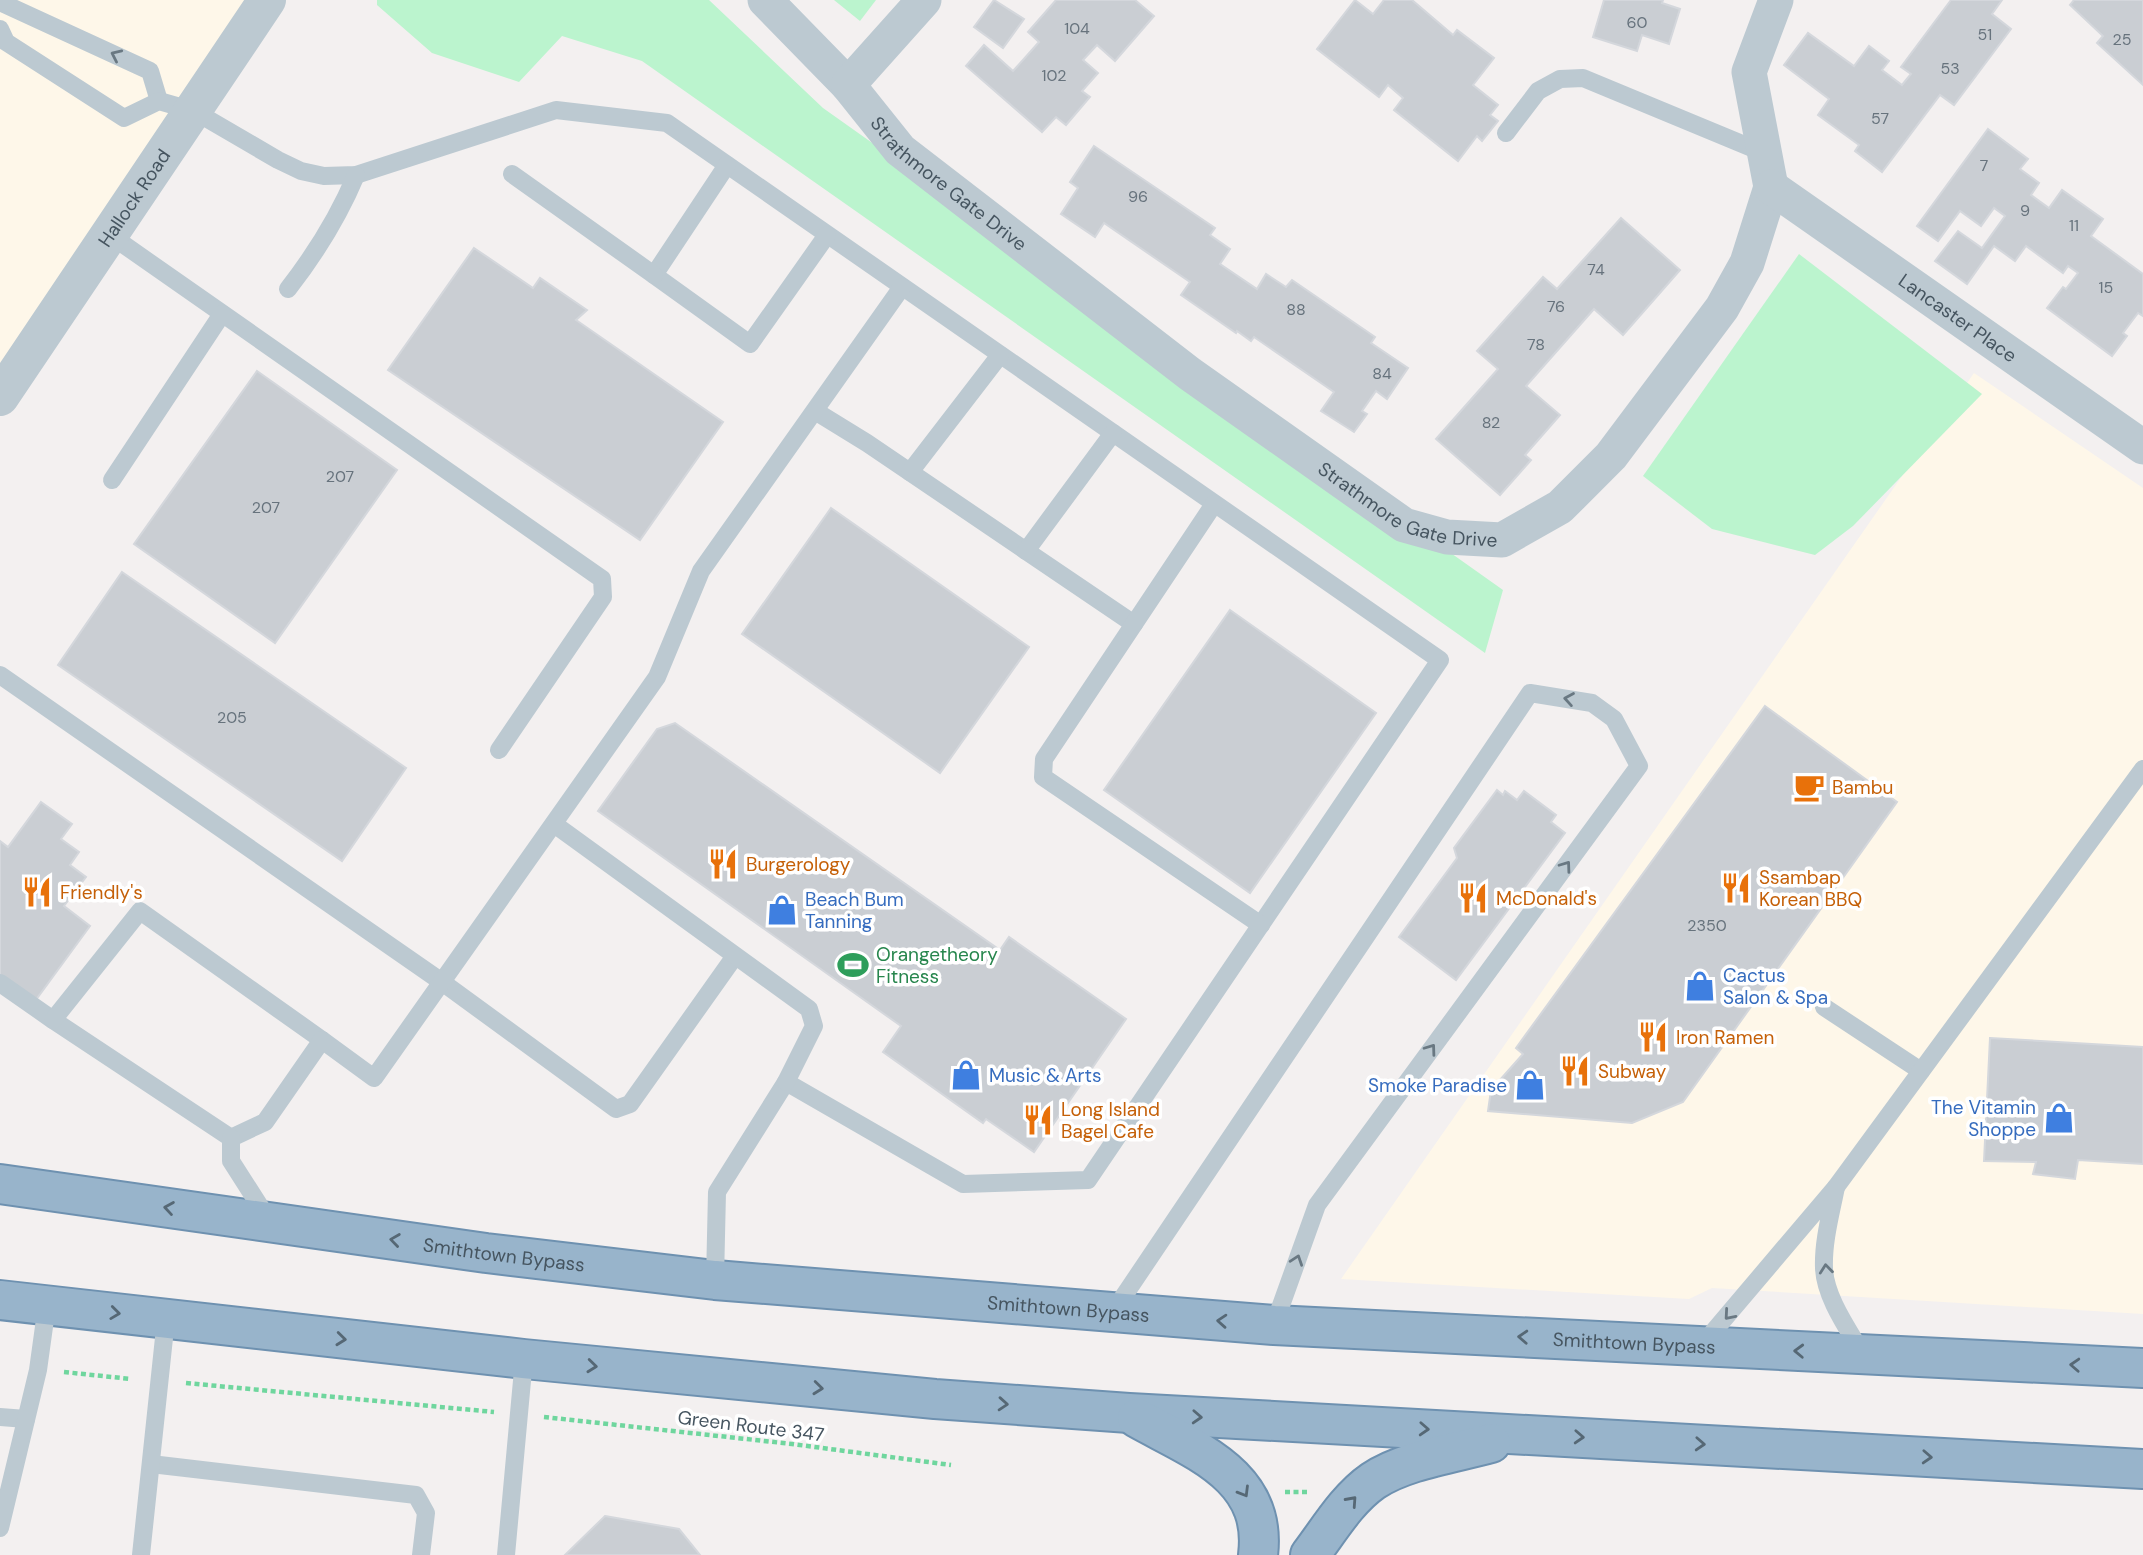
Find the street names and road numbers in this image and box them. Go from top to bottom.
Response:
street label: Strathmore Gate Drive [865,111,1032,256]
street label: Hallock Road [92,144,176,252]
street label: Lancaster Place [1894,268,2022,368]
street label: Strathmore Gate Drive [1313,456,1498,552]
street label: Smithtown Bypass [422,1232,586,1277]
street label: Smithtown Bypass [986,1289,1151,1327]
street label: Smithtown Bypass [1552,1326,1716,1359]
street label: Green Route 347 [676,1405,826,1447]

